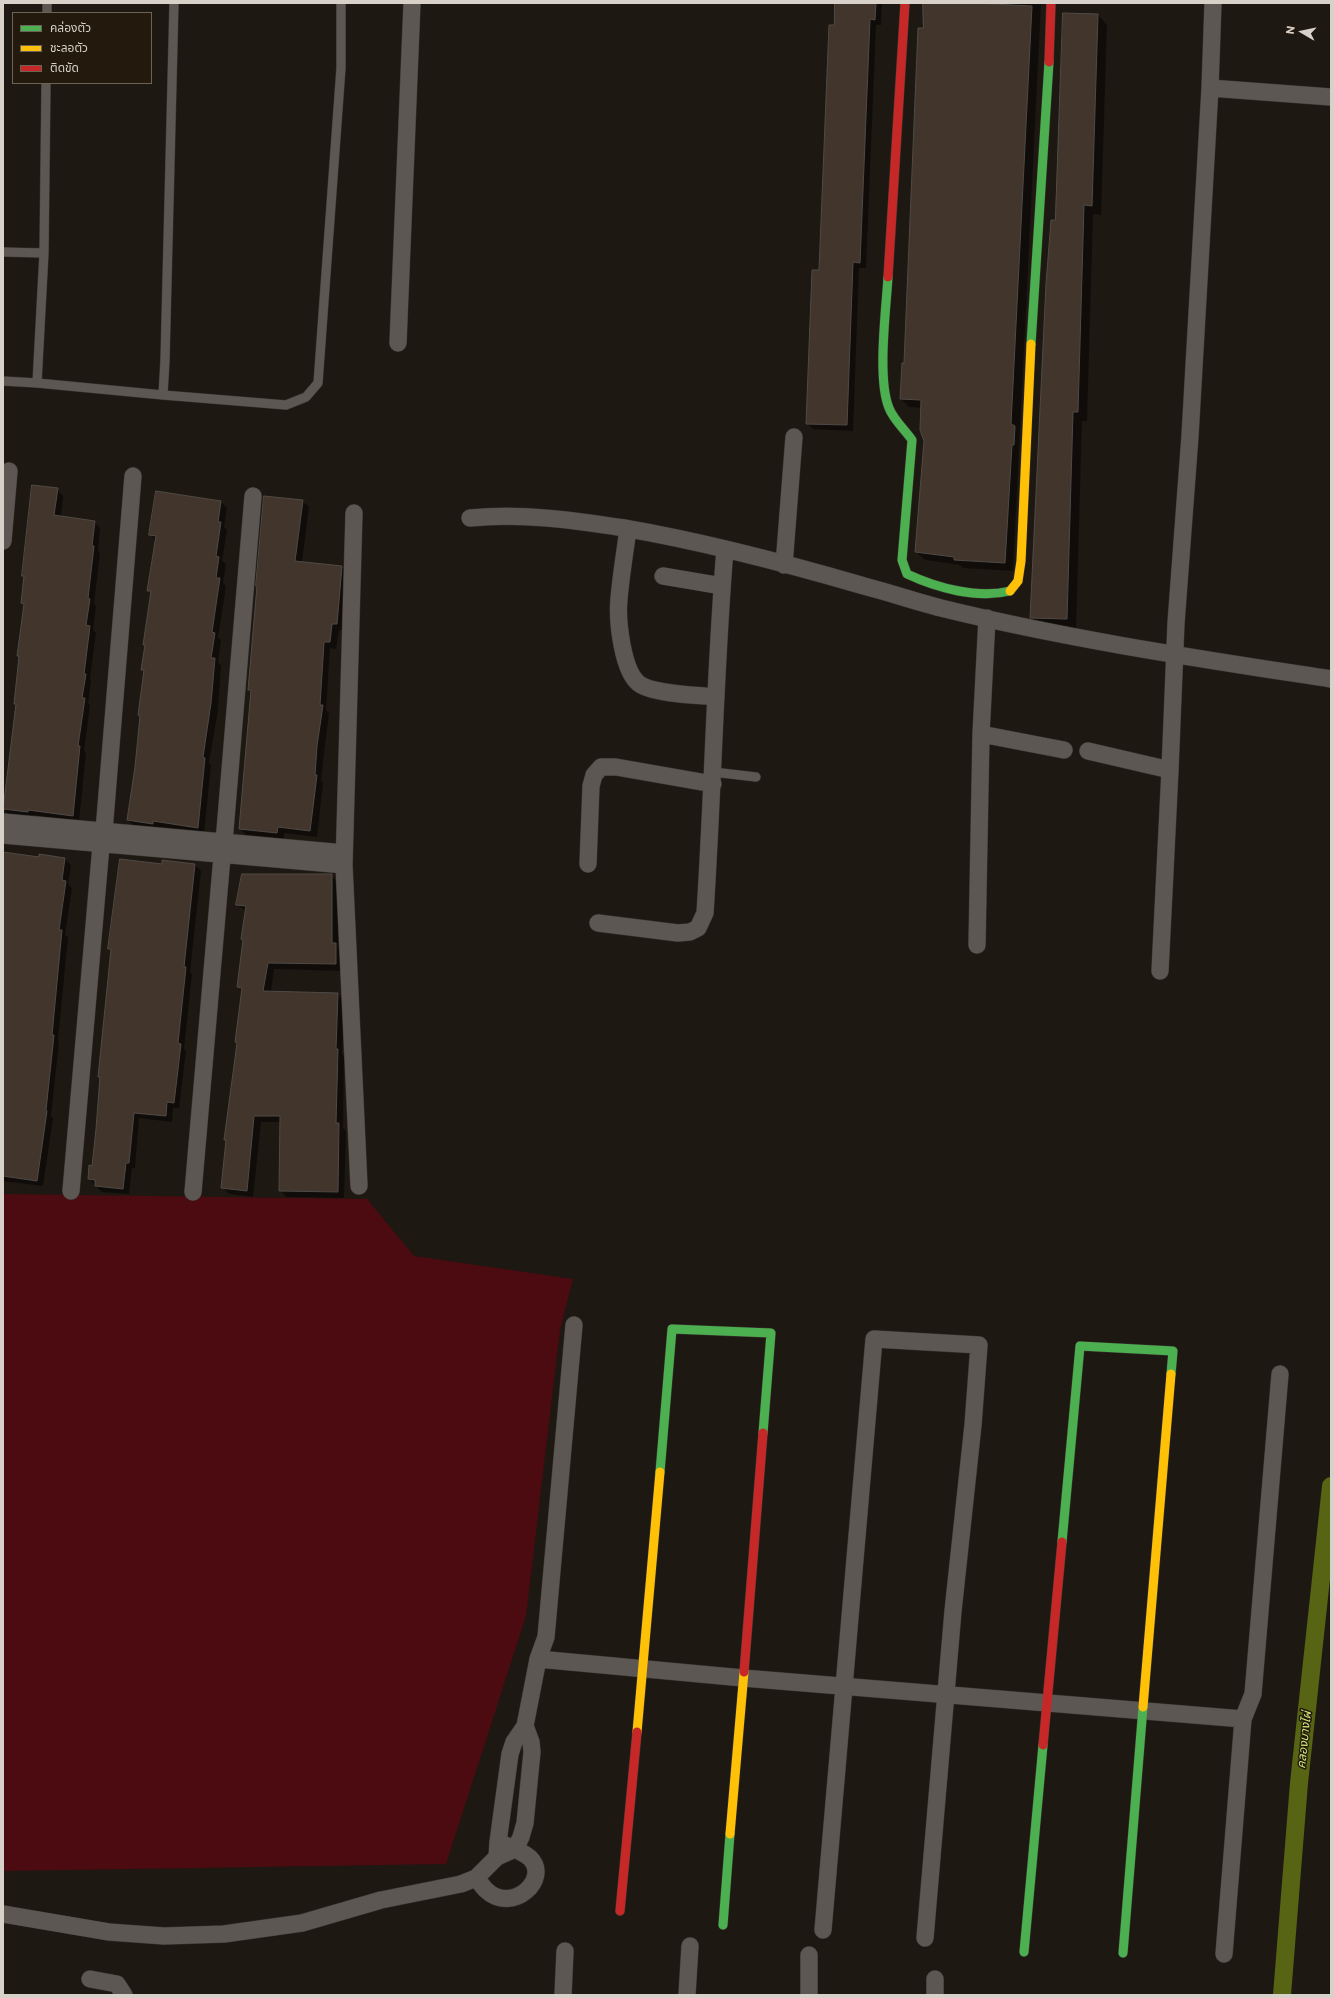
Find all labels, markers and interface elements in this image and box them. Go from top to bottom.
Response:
legend [12,12,152,84]
north arrow [1282,12,1322,52]
text: คล่องตัว [50,20,91,34]
text: N [1283,25,1297,35]
text: ชะลอตัว [50,40,88,54]
text: ติดขัด [50,60,79,74]
water label: คลองบางไผ่ [1294,1711,1314,1769]

